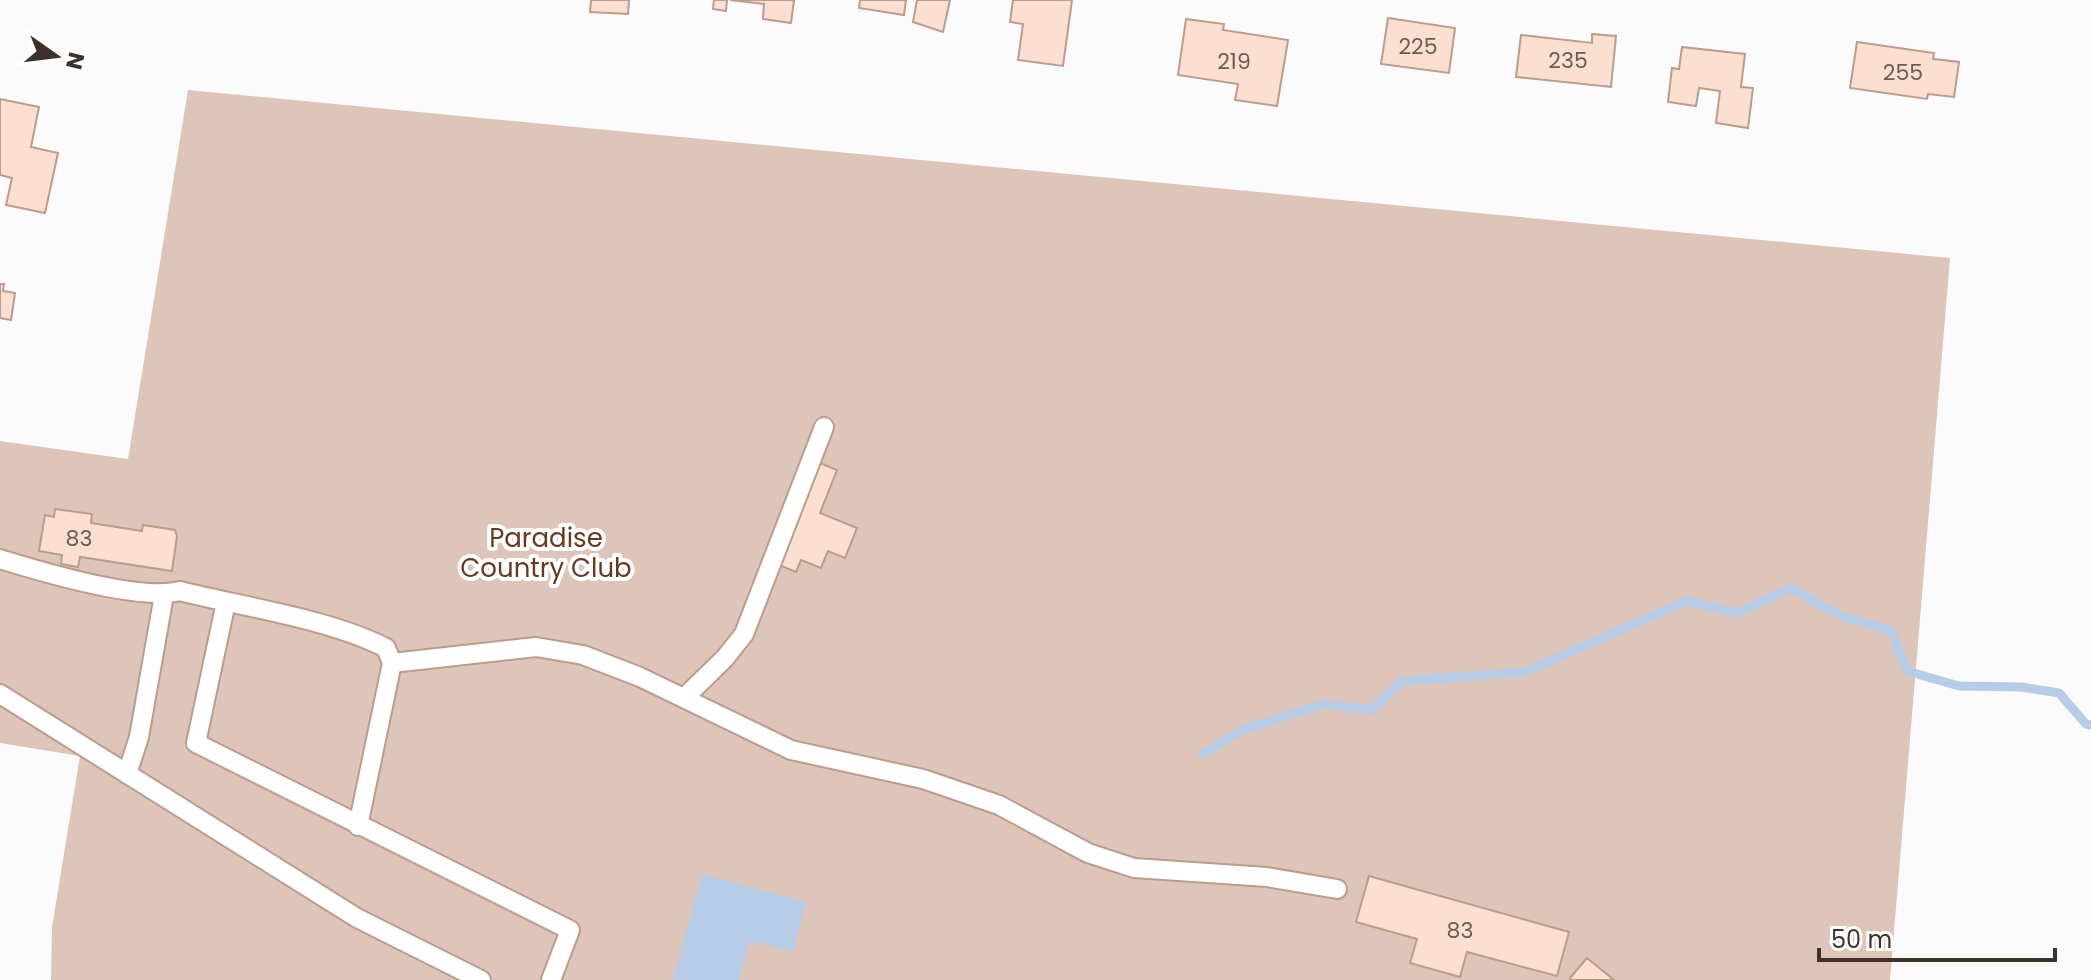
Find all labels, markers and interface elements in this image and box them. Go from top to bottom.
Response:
north arrow [16,16,96,96]
house number: 225 [1398,31,1438,62]
house number: 235 [1548,45,1588,76]
house number: 219 [1217,46,1251,77]
text: N [58,49,92,72]
house number: 255 [1883,57,1923,88]
park label: Paradise Country Club [460,520,632,586]
house number: 83 [66,523,92,554]
scale bar [1819,912,2055,962]
house number: 83 [1447,915,1473,946]
text: 50 m [1831,923,1892,956]

